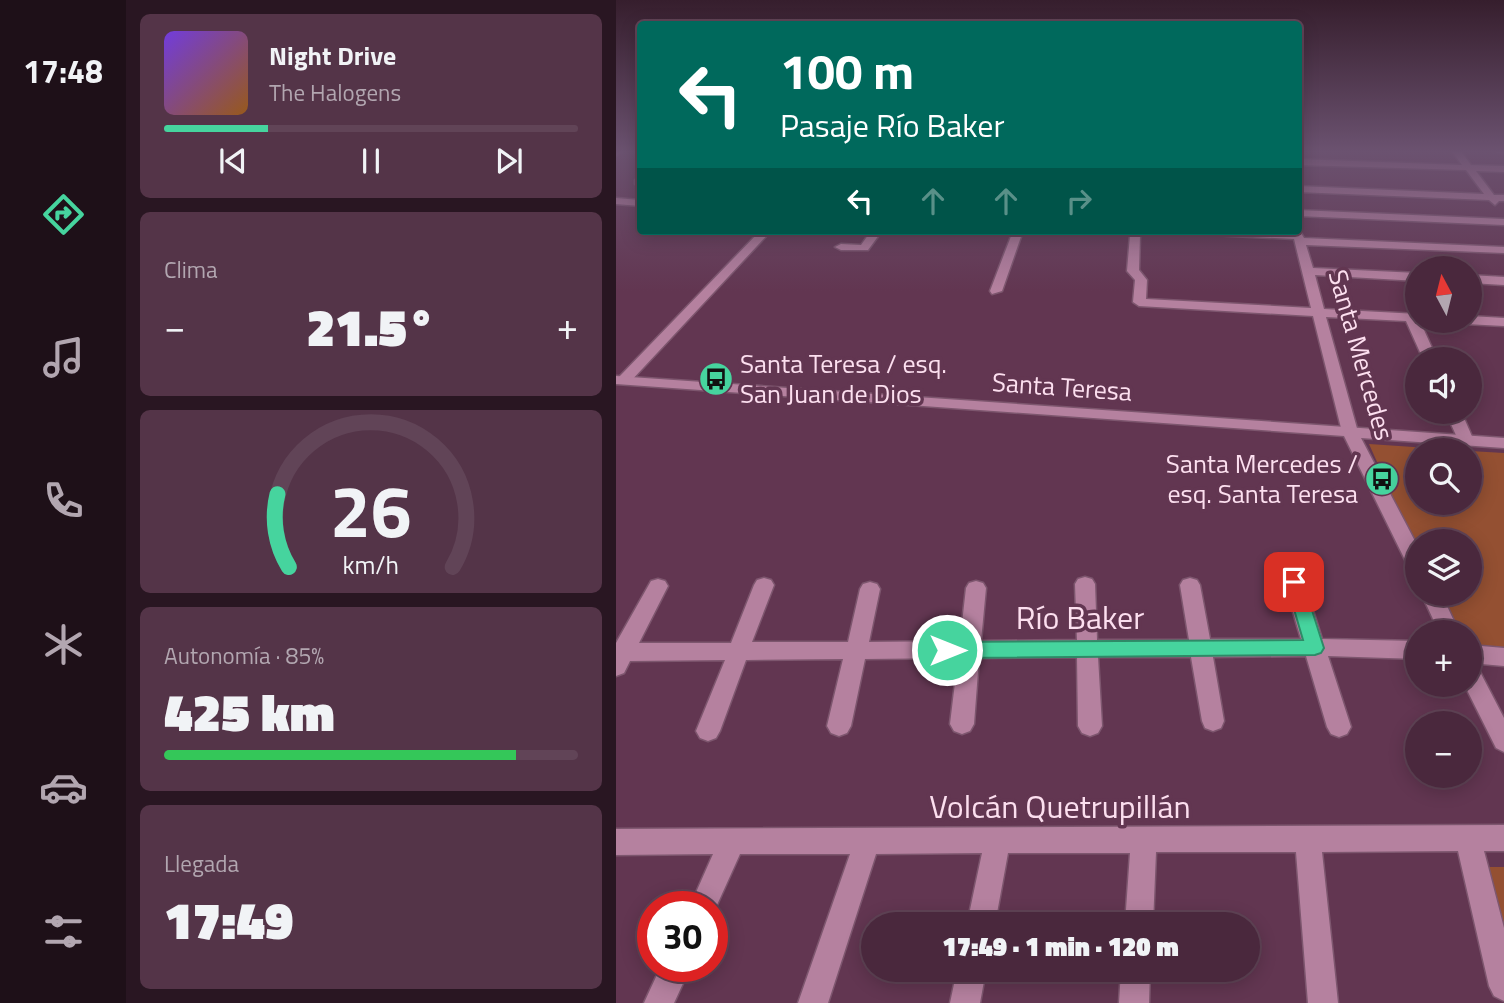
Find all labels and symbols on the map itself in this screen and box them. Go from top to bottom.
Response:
north arrow [1405,256,1482,332]
street label: Santa Mercedes [1319,265,1404,445]
place label: Santa Teresa / esq. San Juan de Dios [740,344,947,413]
bus stop icon: Santa Teresa / esq. San Juan de Dios [697,360,735,398]
street label: Santa Teresa [991,362,1133,411]
place label: Santa Mercedes / esq. Santa Teresa [1166,444,1358,513]
bus stop icon: Santa Mercedes / esq. Santa Teresa [1363,460,1401,498]
pin [1264,552,1324,612]
street label: Río Baker [1016,593,1144,641]
position arrow [910,613,984,687]
street label: Volcán Quetrupillán [929,782,1191,830]
speed limit sign: 30 [637,891,728,982]

